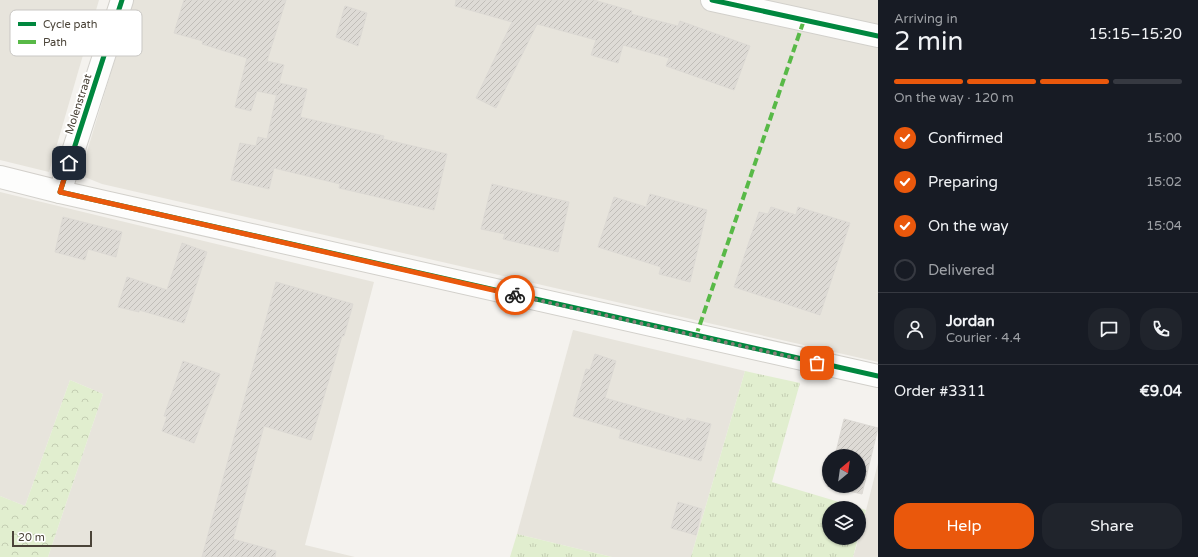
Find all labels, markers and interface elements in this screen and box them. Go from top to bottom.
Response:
legend [10,10,142,56]
text: Arriving in [894,11,958,27]
text: Cycle path [43,18,98,31]
text: 15:15–15:20 [1089,25,1182,43]
text: 2 min [894,26,963,57]
text: Path [43,36,67,49]
street label: Molenstraat [63,72,94,136]
text: On the way · 120 m [894,90,1014,106]
icon: check [894,127,916,149]
text: Confirmed [928,129,1003,147]
text: 15:00 [1146,130,1182,146]
pin [52,146,86,180]
icon: home [58,152,80,174]
icon: check [894,171,916,193]
text: Preparing [928,173,998,191]
text: 15:02 [1146,174,1182,190]
icon: check [894,215,916,237]
text: On the way [928,217,1008,235]
text: 15:04 [1146,218,1182,234]
text: Delivered [928,261,995,279]
courier [495,275,535,315]
icon: bike [504,284,526,306]
button: person [894,308,936,350]
button: chat [1088,308,1130,350]
button: phone [1140,308,1182,350]
text: Jordan [946,312,995,330]
text: Courier · 4.4 [946,330,1021,346]
pin [800,346,834,380]
icon: bag [806,352,828,374]
text: Order #3311 [894,382,986,400]
text: €9.04 [1140,382,1182,400]
north arrow [822,449,866,493]
map controls [822,449,866,545]
button: layers [822,501,866,545]
button: Help [894,503,1034,549]
button: Share [1042,503,1182,549]
scale bar [12,529,92,548]
text: 20 m [18,531,45,544]

